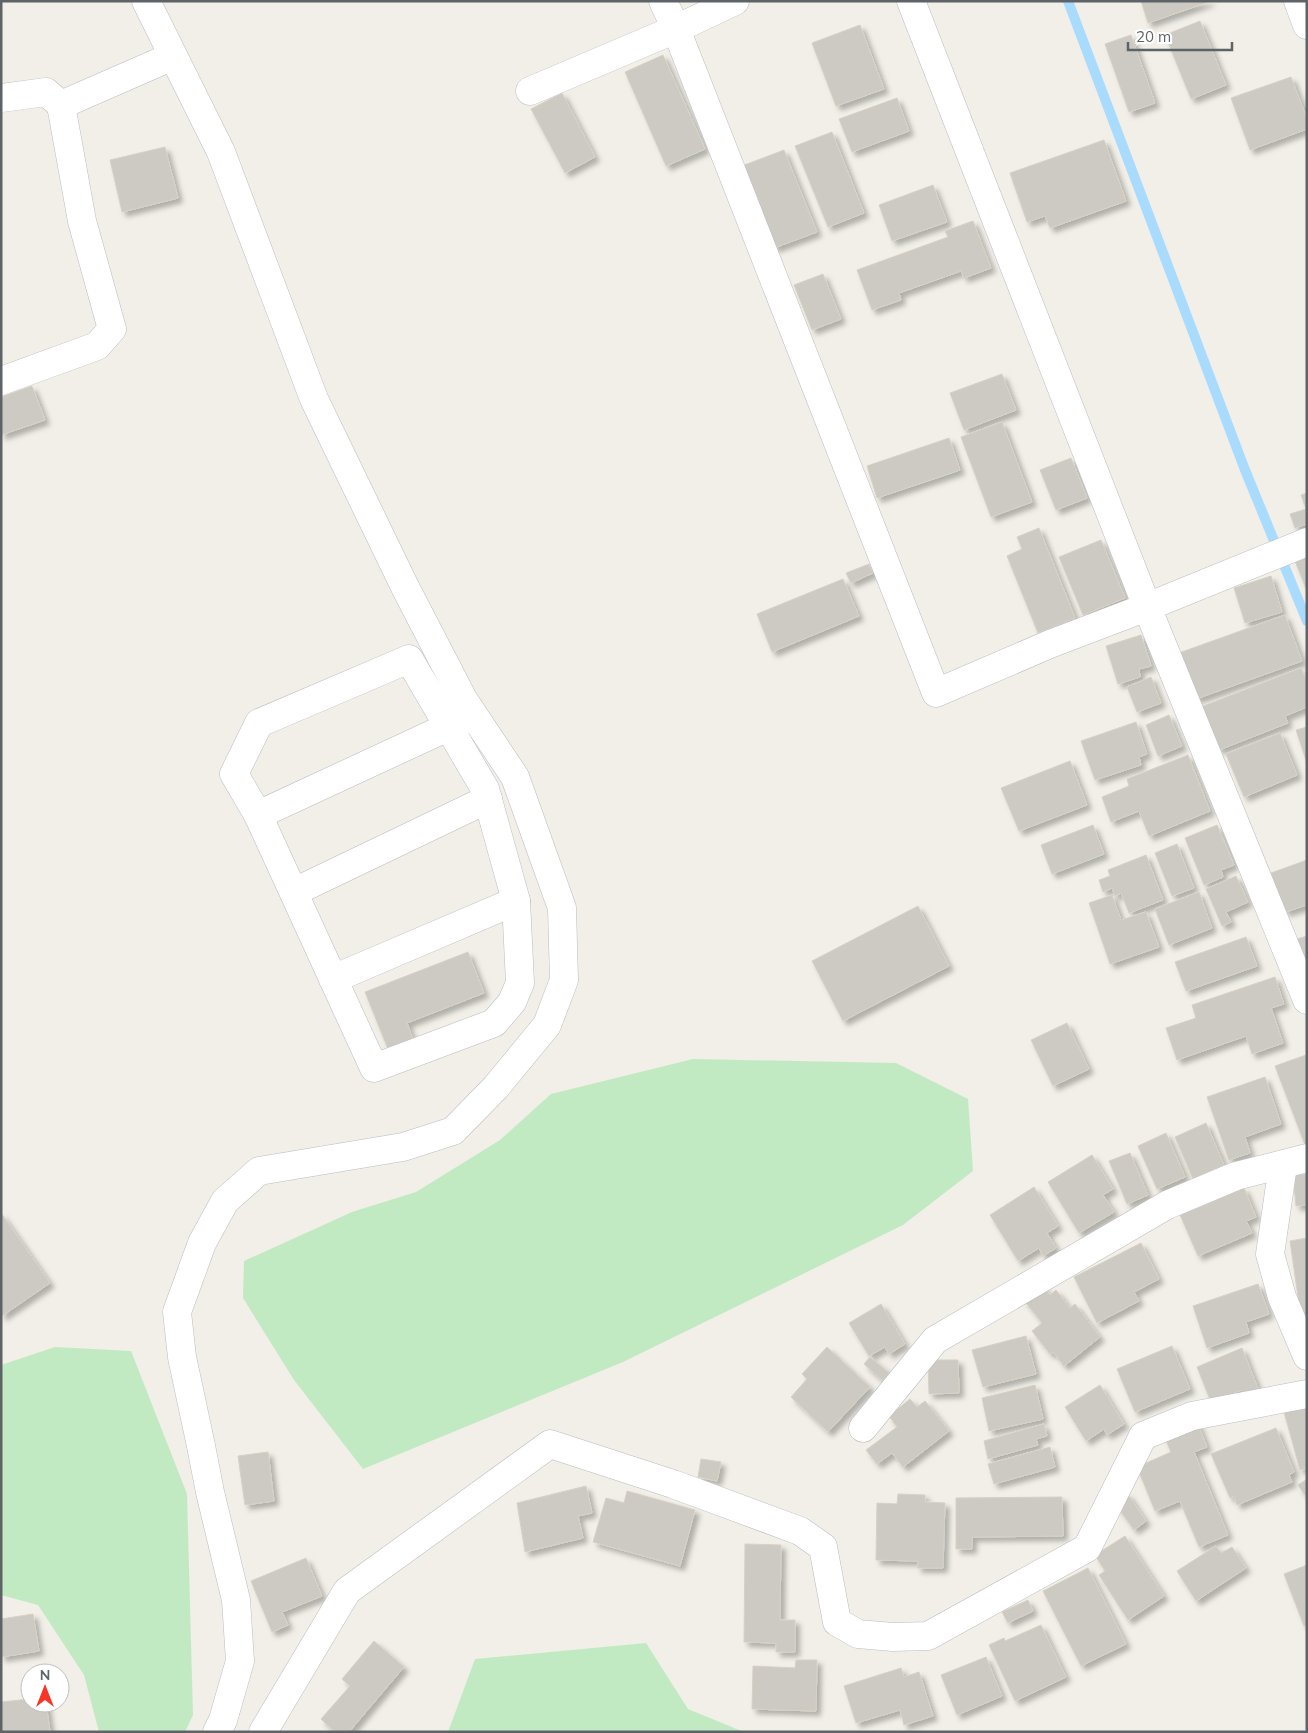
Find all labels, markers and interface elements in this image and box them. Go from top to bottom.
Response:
scale bar [1128,20,1232,52]
text: 20 m [1136,27,1171,46]
north arrow [20,1663,70,1713]
text: N [40,1666,50,1684]

